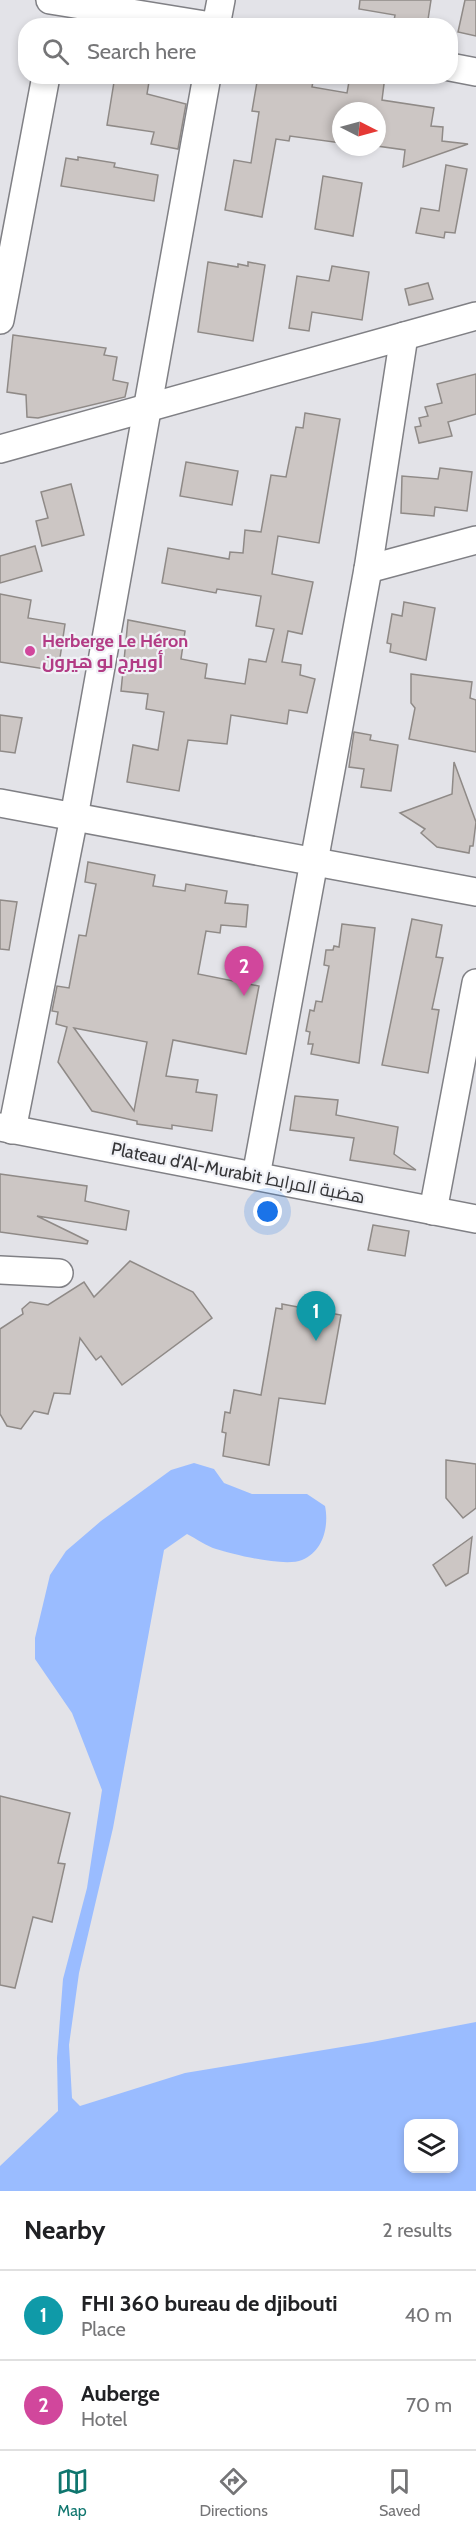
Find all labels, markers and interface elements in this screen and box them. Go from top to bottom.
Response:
search box [18,18,458,84]
icon: search [39,35,72,68]
text: Search here [87,38,196,65]
north arrow [332,102,386,156]
place label: Herberge Le Héron أوبيرج لو هيرون [42,630,188,674]
marker: Herberge Le Héron أوبيرج لو هيرون [23,644,37,658]
pin: 2 [224,946,264,996]
street label: Plateau d'Al-Murabit هضبة المرابط [109,1138,367,1208]
your location [253,1197,282,1226]
pin: 1 [296,1292,336,1341]
map controls [404,2119,458,2173]
button: layers [404,2119,458,2173]
text: Nearby [24,2214,105,2246]
text: 2 results [382,2218,452,2242]
text: FHI 360 bureau de djibouti [81,2290,338,2317]
text: 1 [40,2303,47,2327]
text: 40 m [404,2303,452,2327]
text: Place [81,2317,126,2341]
text: Auberge [81,2380,160,2407]
text: 2 [38,2393,49,2417]
text: 70 m [406,2393,452,2417]
text: Hotel [81,2407,127,2431]
tab: Map [56,2465,89,2520]
tab: Directions [200,2465,268,2520]
tab: Saved [379,2465,420,2520]

